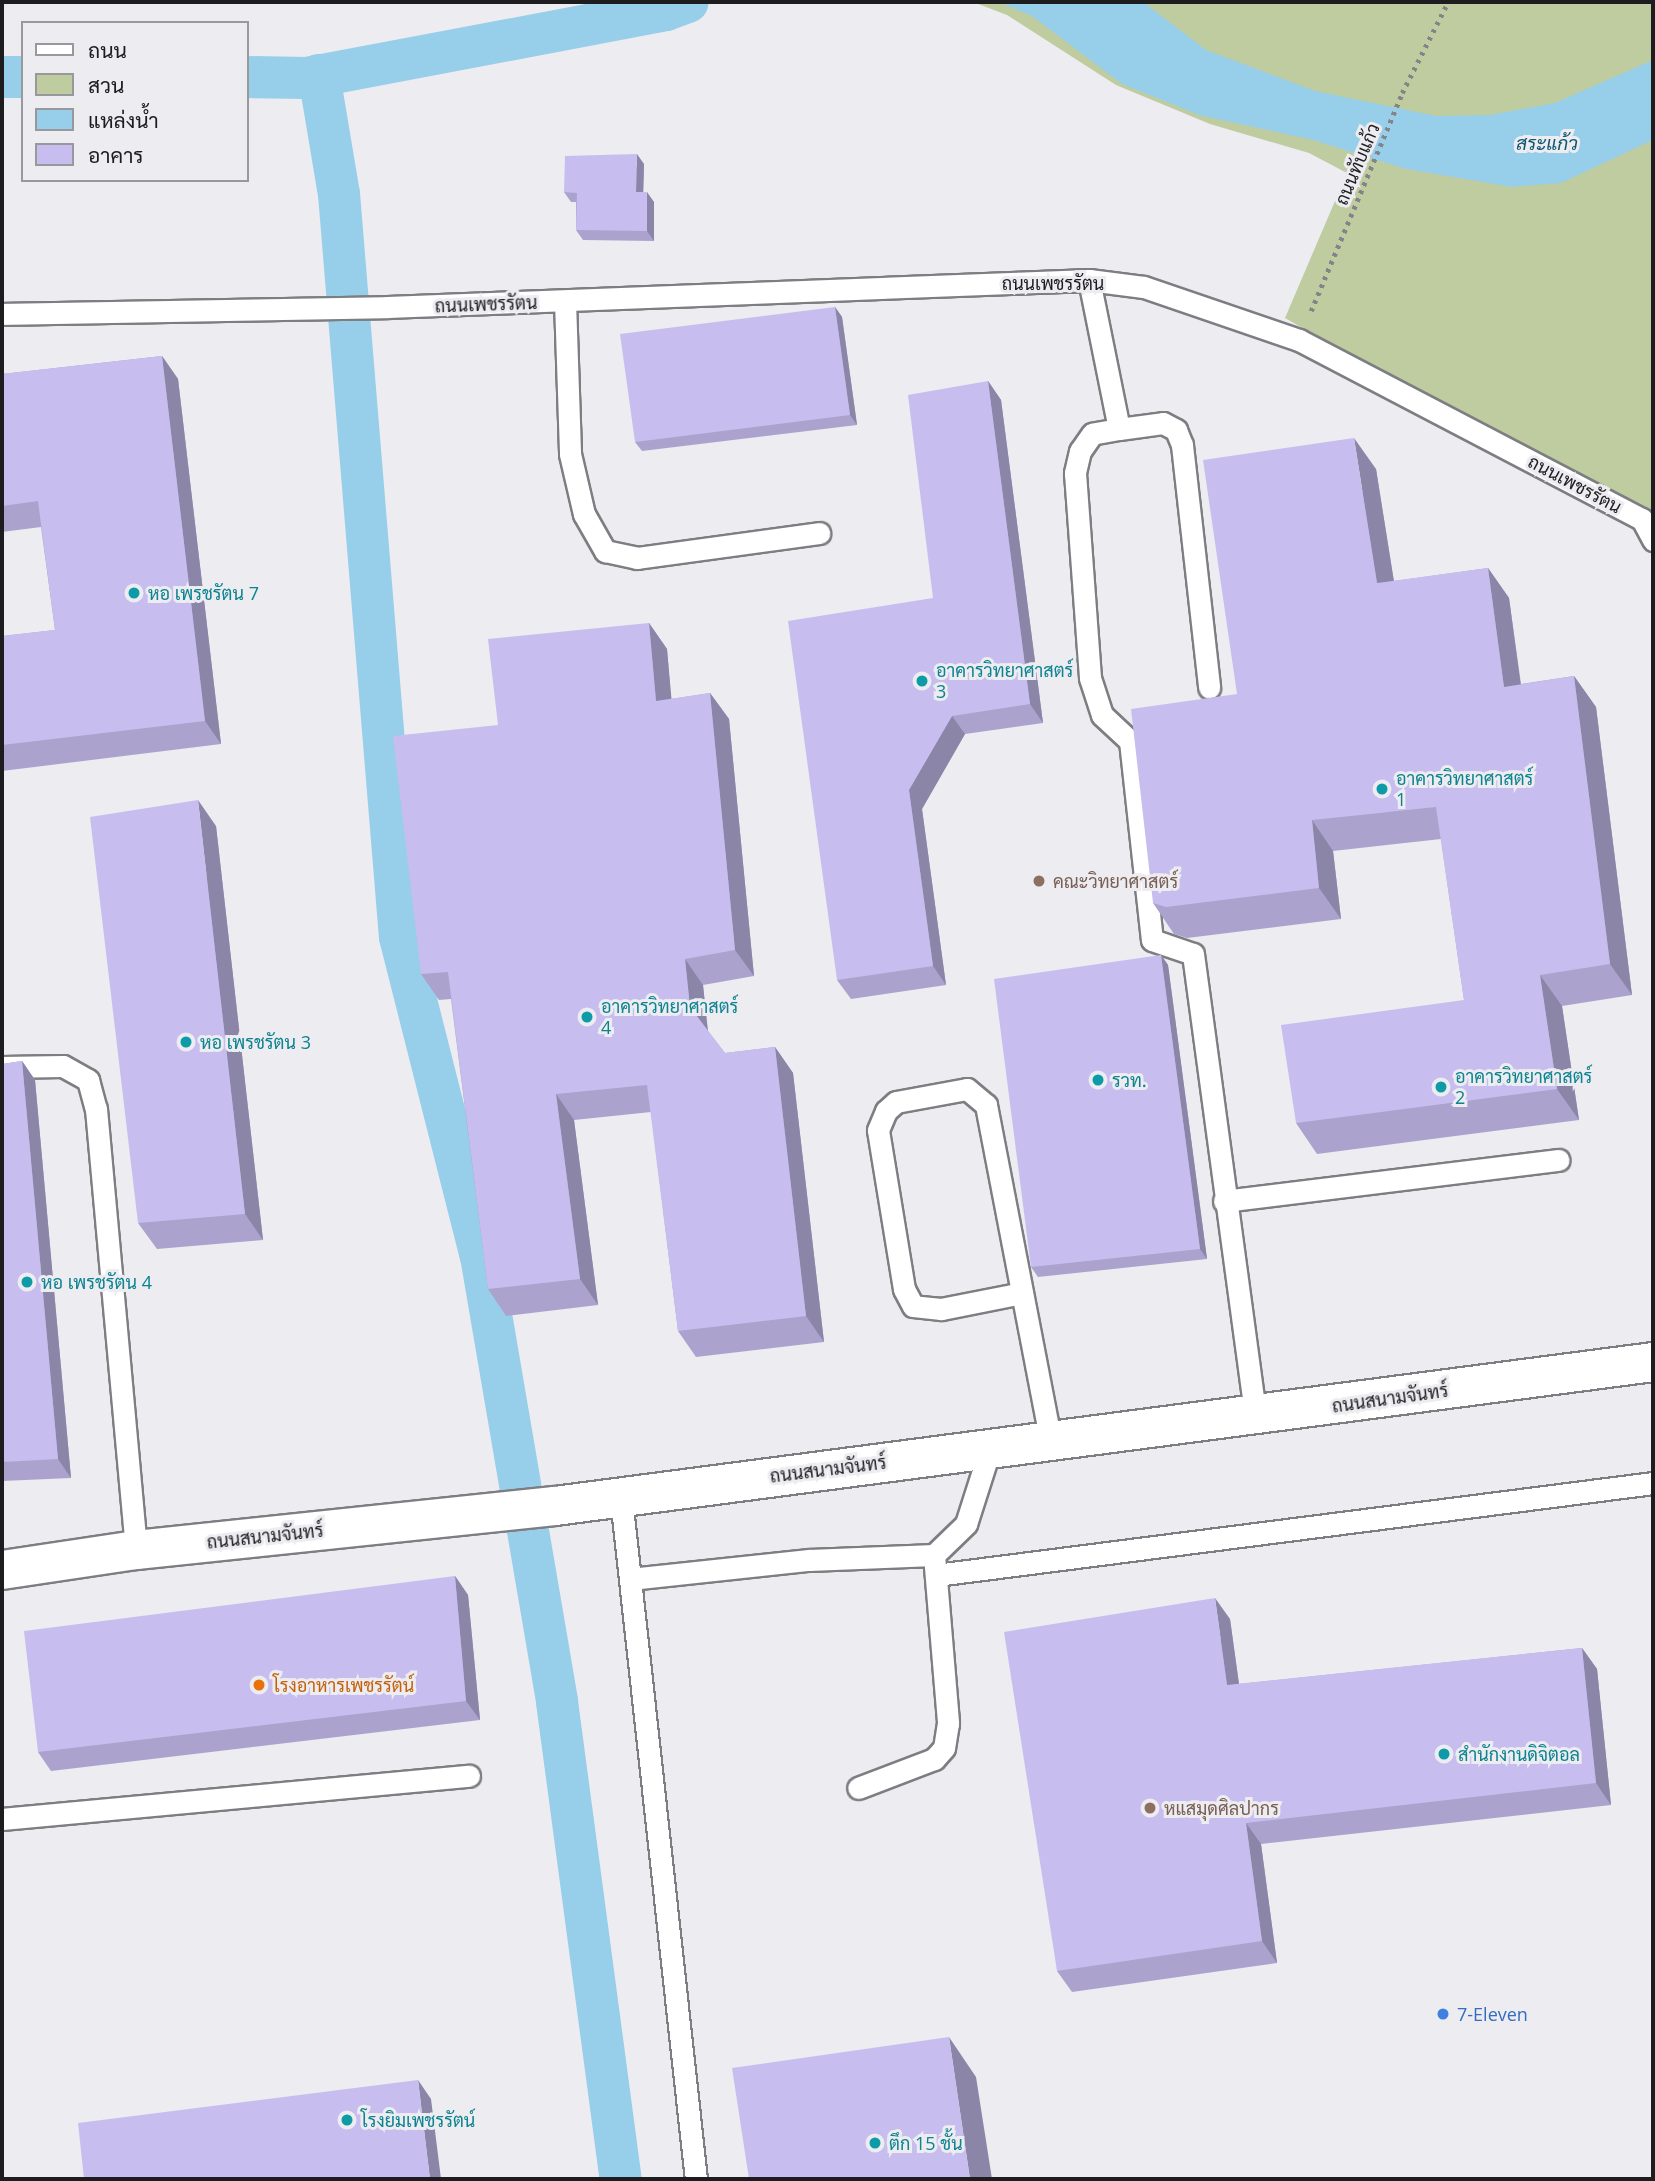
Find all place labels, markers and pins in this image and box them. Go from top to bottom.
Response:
place label: หอ เพรชรัตน 7 [148,582,259,604]
marker: หอ เพรชรัตน 7 [126,585,142,601]
place label: อาคารวิทยาศาสตร์ 3 [936,660,1073,702]
marker: อาคารวิทยาศาสตร์ 3 [914,673,930,689]
place label: อาคารวิทยาศาสตร์ 1 [1396,768,1533,810]
marker: อาคารวิทยาศาสตร์ 1 [1374,781,1390,797]
place label: คณะวิทยาศาสตร์ [1053,870,1178,892]
marker: คณะวิทยาศาสตร์ [1031,873,1047,889]
place label: อาคารวิทยาศาสตร์ 4 [601,996,738,1038]
marker: อาคารวิทยาศาสตร์ 4 [579,1009,595,1025]
place label: หอ เพรชรัตน 3 [200,1031,311,1053]
marker: หอ เพรชรัตน 3 [178,1034,194,1050]
place label: อาคารวิทยาศาสตร์ 2 [1455,1066,1592,1108]
place label: รวท. [1112,1069,1146,1091]
marker: รวท. [1090,1072,1106,1088]
marker: อาคารวิทยาศาสตร์ 2 [1433,1079,1449,1095]
place label: หอ เพรชรัตน 4 [41,1271,152,1293]
marker: หอ เพรชรัตน 4 [19,1274,35,1290]
place label: โรงอาหารเพชรรัตน์ [273,1674,414,1696]
marker: โรงอาหารเพชรรัตน์ [251,1677,267,1693]
place label: สำนักงานดิจิตอล [1458,1743,1580,1765]
marker: สำนักงานดิจิตอล [1436,1746,1452,1762]
place label: หแสมุดศิลปากร [1164,1797,1279,1819]
marker: หแสมุดศิลปากร [1142,1800,1158,1816]
place label: 7-Eleven [1457,2003,1528,2025]
marker: 7-Eleven [1435,2006,1451,2022]
place label: โรงยิมเพชรรัตน์ [361,2109,475,2131]
marker: โรงยิมเพชรรัตน์ [339,2112,355,2128]
place label: ตึก 15 ชั้น [889,2132,963,2154]
marker: ตึก 15 ชั้น [867,2135,883,2151]

